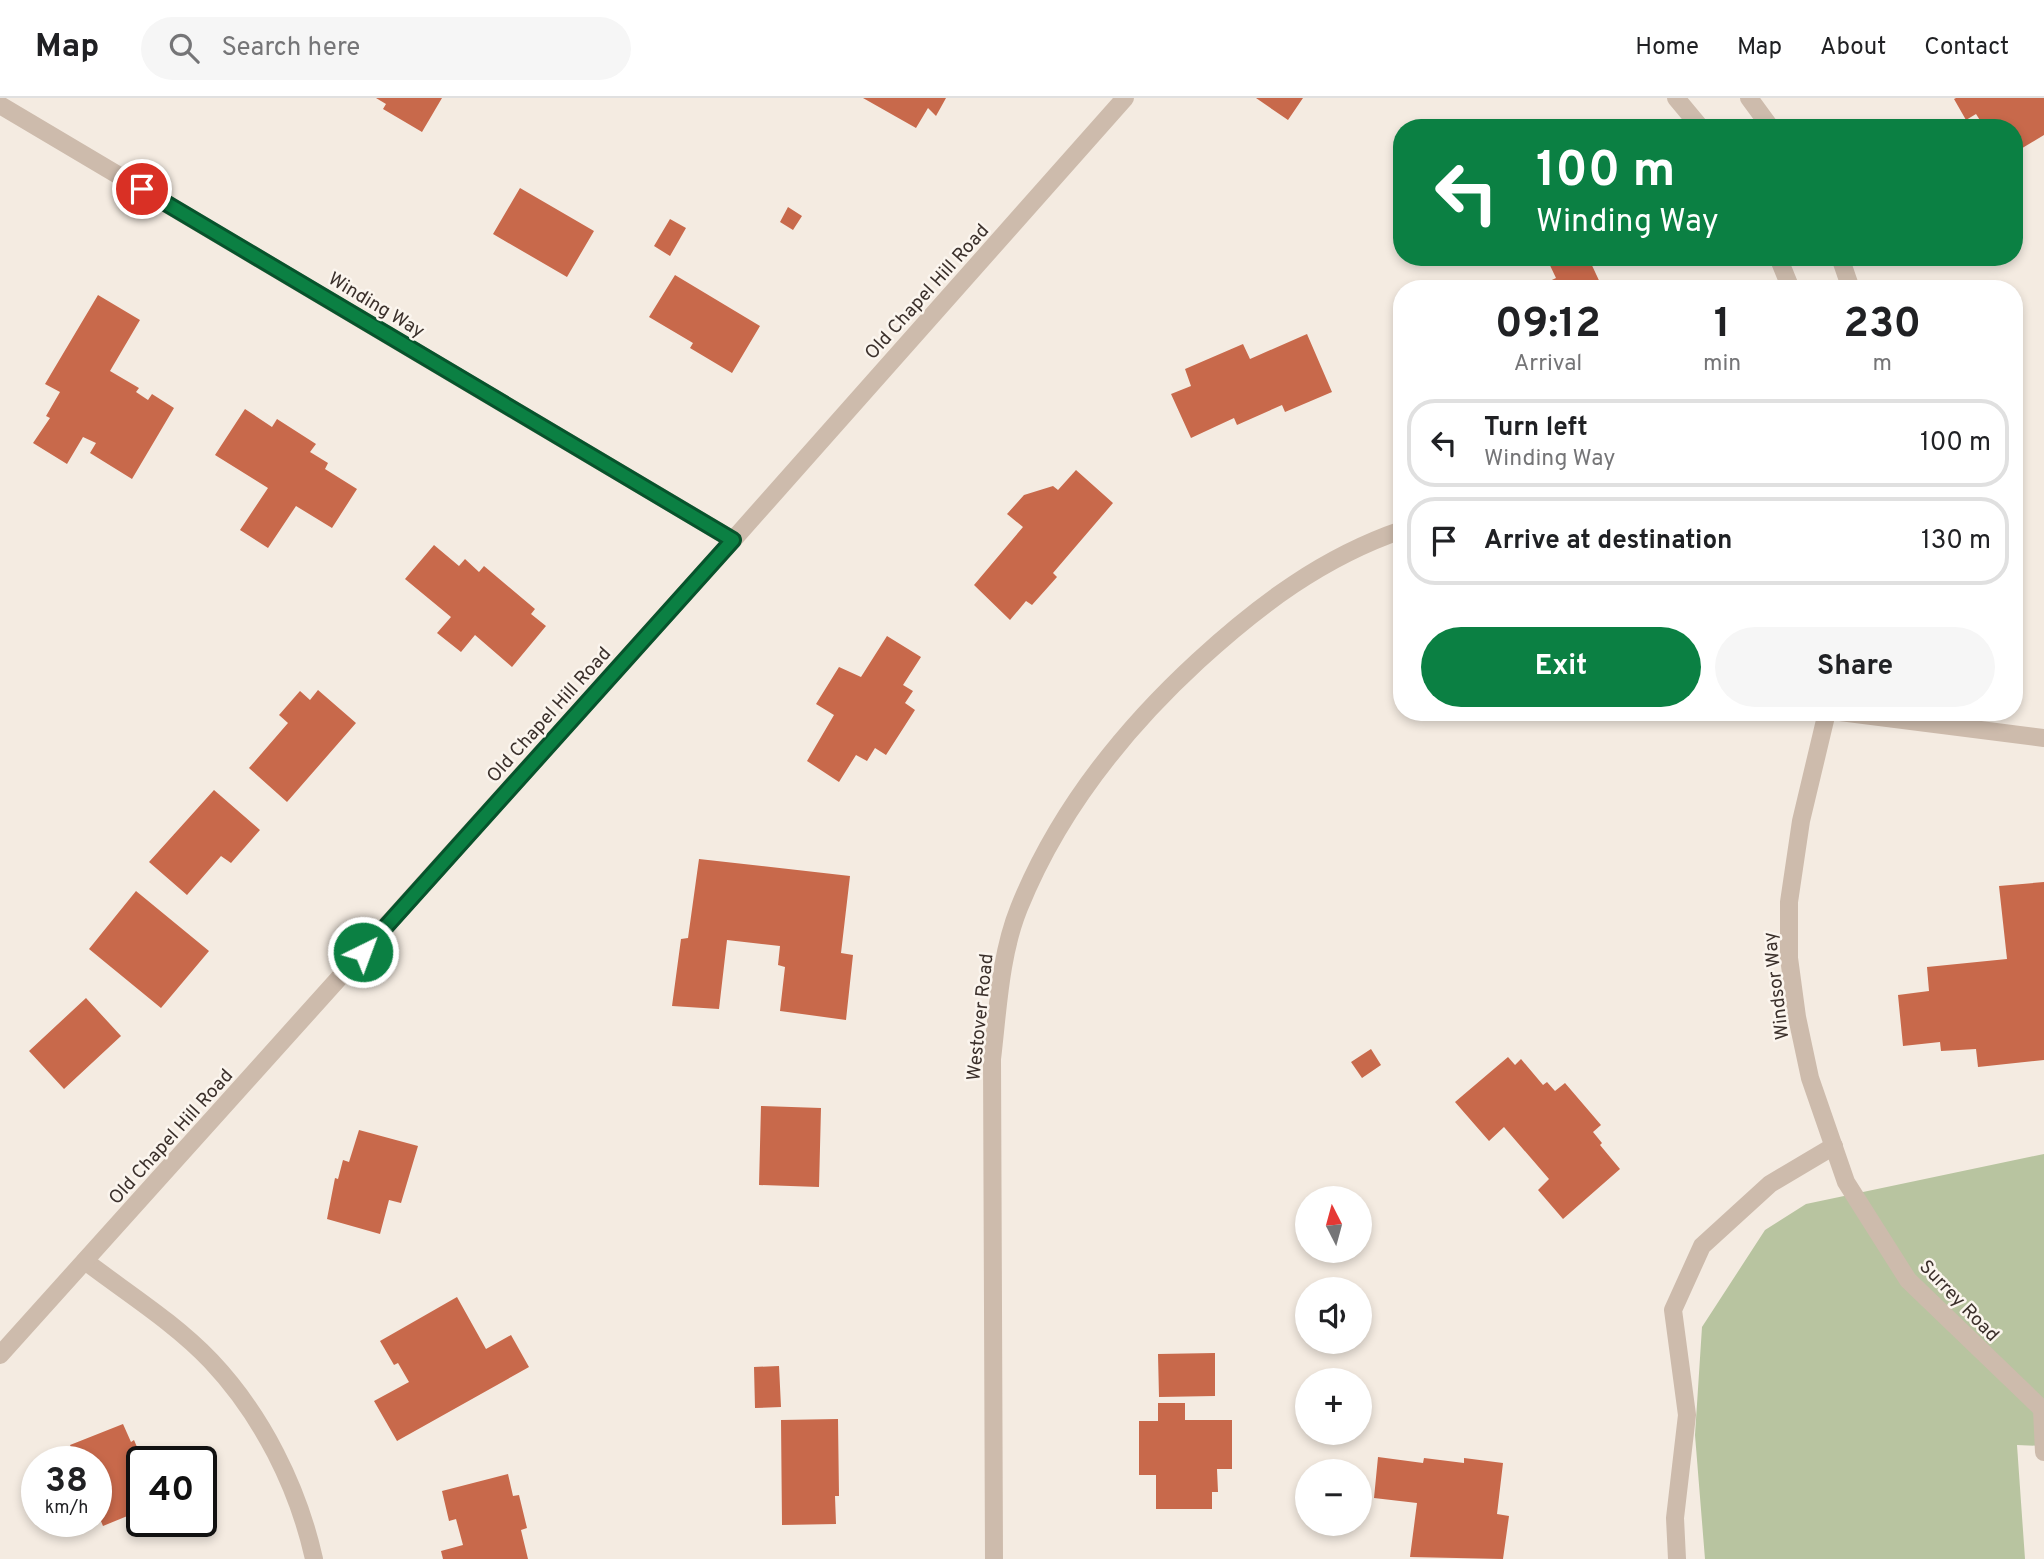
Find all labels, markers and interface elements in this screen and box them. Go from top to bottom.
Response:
search box [141,17,631,80]
text: Map [35,27,99,69]
icon: search [165,29,203,67]
text: Search here [221,32,360,65]
text: Home [1635,33,1699,63]
text: Map [1737,33,1782,63]
text: About [1820,33,1886,63]
text: Contact [1924,33,2009,63]
text: 100 m [1536,142,1675,204]
icon: left [1421,147,1512,238]
pin [112,159,172,219]
icon: arrive [123,170,161,208]
text: Winding Way [1536,203,1719,243]
street label: Old Chapel Hill Road [860,219,995,365]
street label: Winding Way [323,267,429,344]
text: 09:12 [1495,299,1601,352]
text: 1 [1714,299,1731,352]
text: 230 [1843,299,1921,352]
text: Arrival [1514,350,1582,379]
text: min [1703,350,1741,379]
text: m [1872,350,1892,379]
text: Turn left [1484,412,1588,445]
icon: left [1425,424,1463,462]
text: 100 m [1920,427,1991,460]
text: Winding Way [1484,445,1615,474]
icon: arrive [1425,522,1463,560]
text: Arrive at destination [1484,525,1732,558]
text: 130 m [1921,525,1991,558]
button: Exit [1421,627,1701,707]
button: Share [1715,627,1995,707]
street label: Old Chapel Hill Road [482,642,617,788]
position arrow [326,915,400,989]
street label: Windsor Way [1758,930,1796,1041]
street label: Westover Road [962,952,1000,1082]
street label: Old Chapel Hill Road [104,1064,239,1210]
north arrow [1295,1186,1372,1264]
map controls [1295,1186,1372,1536]
street label: Surrey Road [1914,1255,2004,1347]
button: sound [1295,1277,1372,1354]
button: + [1295,1368,1372,1445]
speed limit sign: 40 [126,1446,217,1537]
button: − [1295,1459,1372,1536]
text: 38 [45,1460,88,1504]
text: km/h [45,1497,88,1520]

